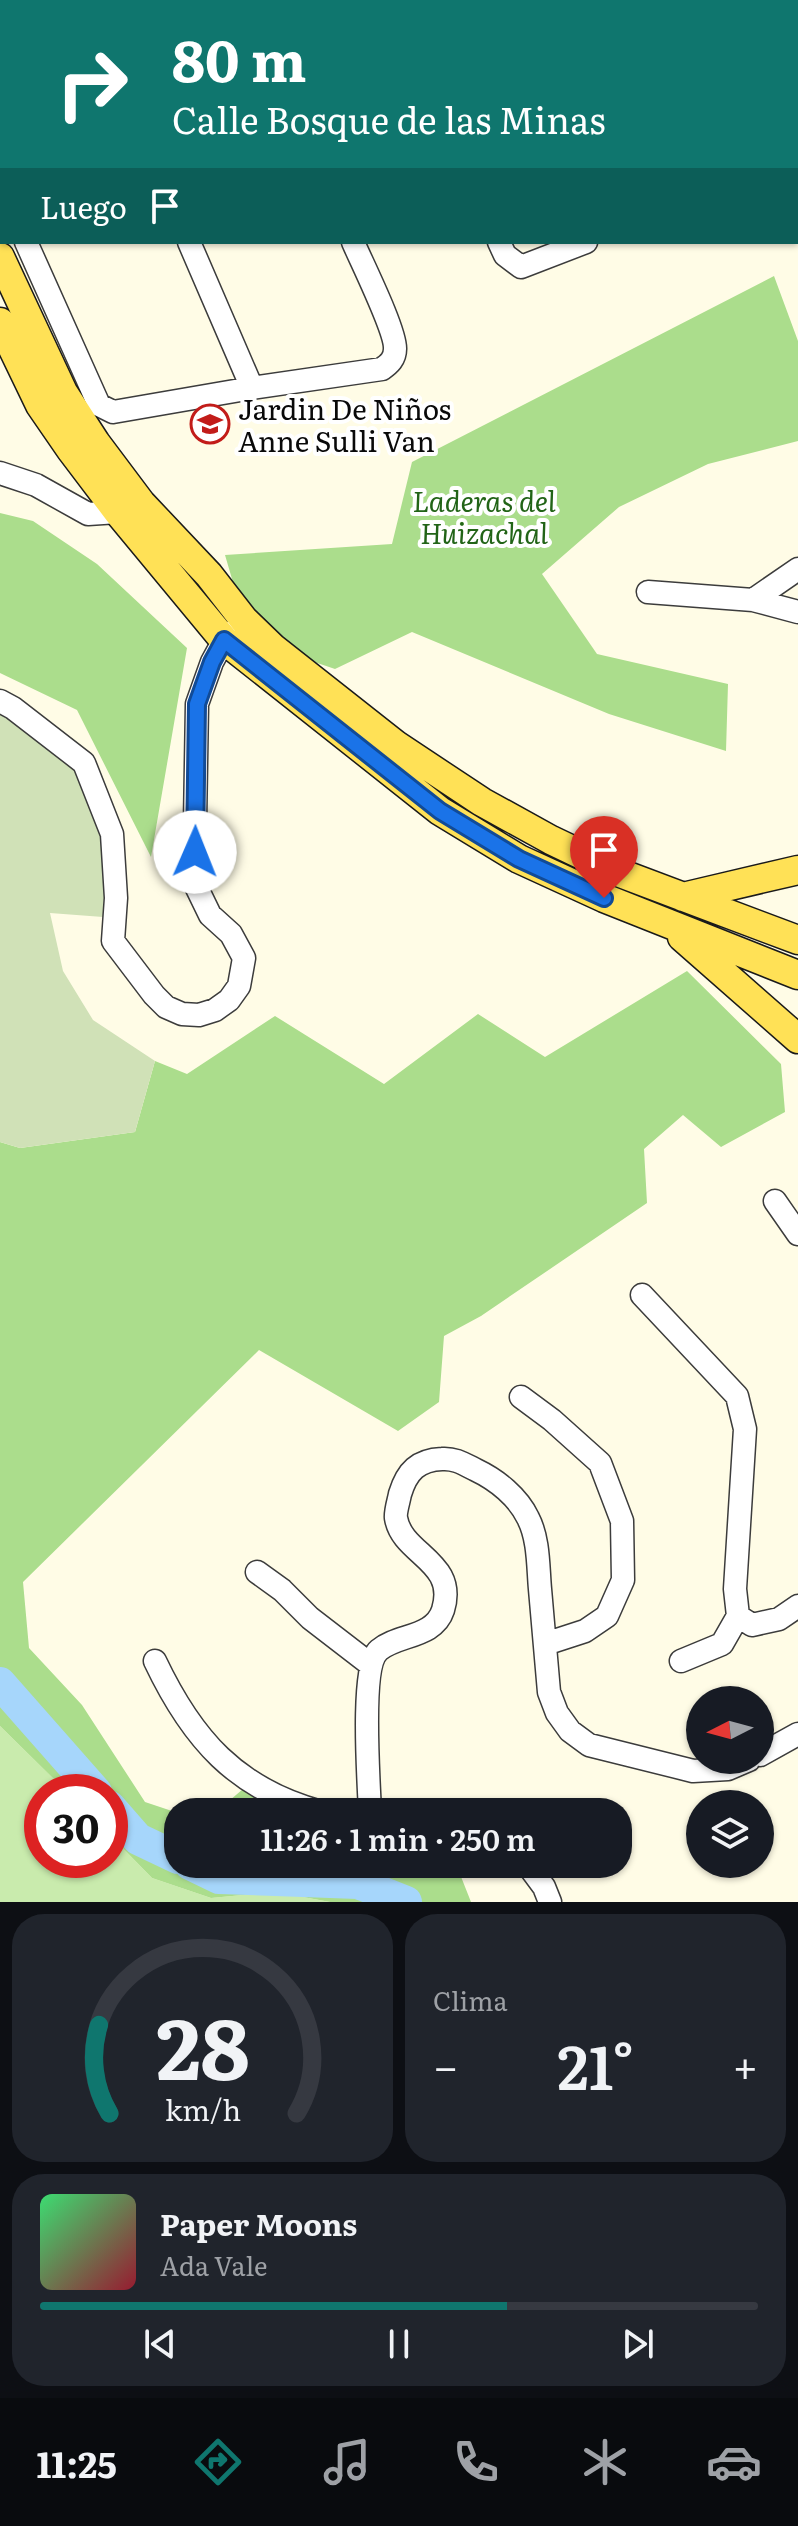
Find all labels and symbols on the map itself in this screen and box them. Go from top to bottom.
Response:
place label: Jardin De Niños Anne Sulli Van [238,387,451,461]
school or university icon: Jardin De Niños Anne Sulli Van [189,403,231,445]
park label: Laderas del Huizachal [412,479,556,553]
position arrow [153,810,237,894]
pin [570,816,638,898]
north arrow [686,1686,774,1774]
speed limit sign: 30 [24,1774,128,1878]

